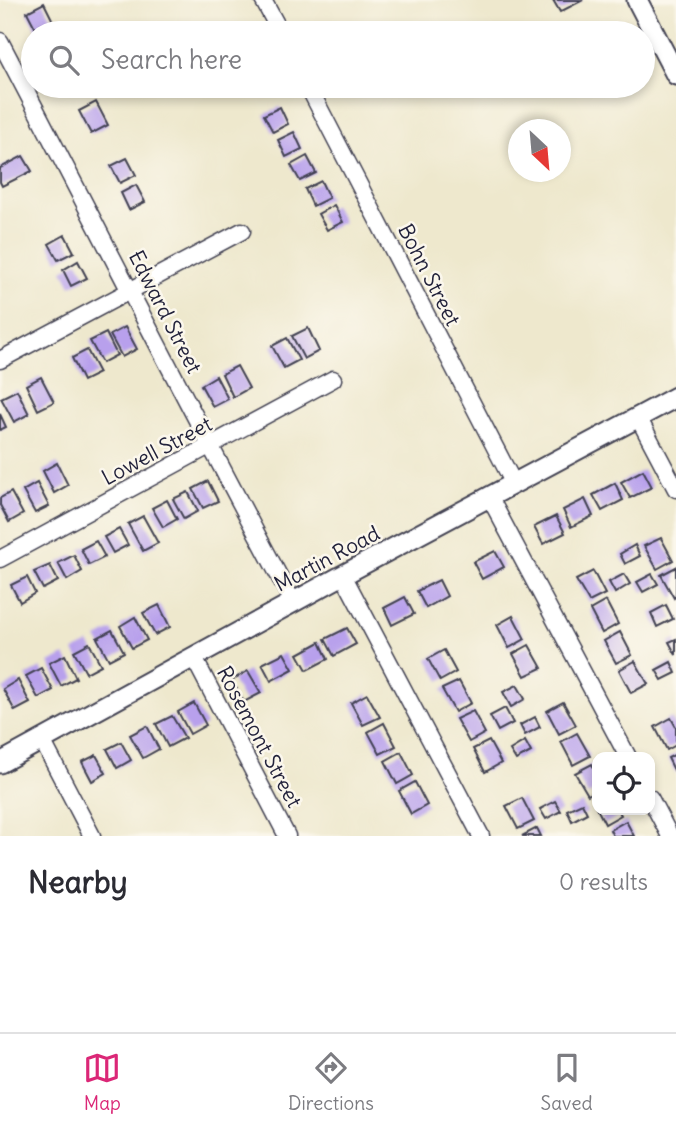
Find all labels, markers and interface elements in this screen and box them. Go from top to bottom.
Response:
search box [21,21,655,98]
icon: search [45,41,83,79]
text: Search here [101,43,242,76]
north arrow [508,119,571,182]
street label: Bohn Street [392,219,467,330]
street label: Edward Street [123,246,208,378]
street label: Lowell Street [97,410,217,491]
street label: Martin Road [269,519,384,598]
street label: Rosemont Street [211,661,308,812]
map controls [592,752,655,815]
button: locate [592,752,655,815]
text: Nearby [28,863,128,901]
text: 0 results [559,867,648,896]
tab: Map [83,1049,121,1115]
tab: Directions [288,1049,374,1115]
tab: Saved [541,1049,593,1115]

